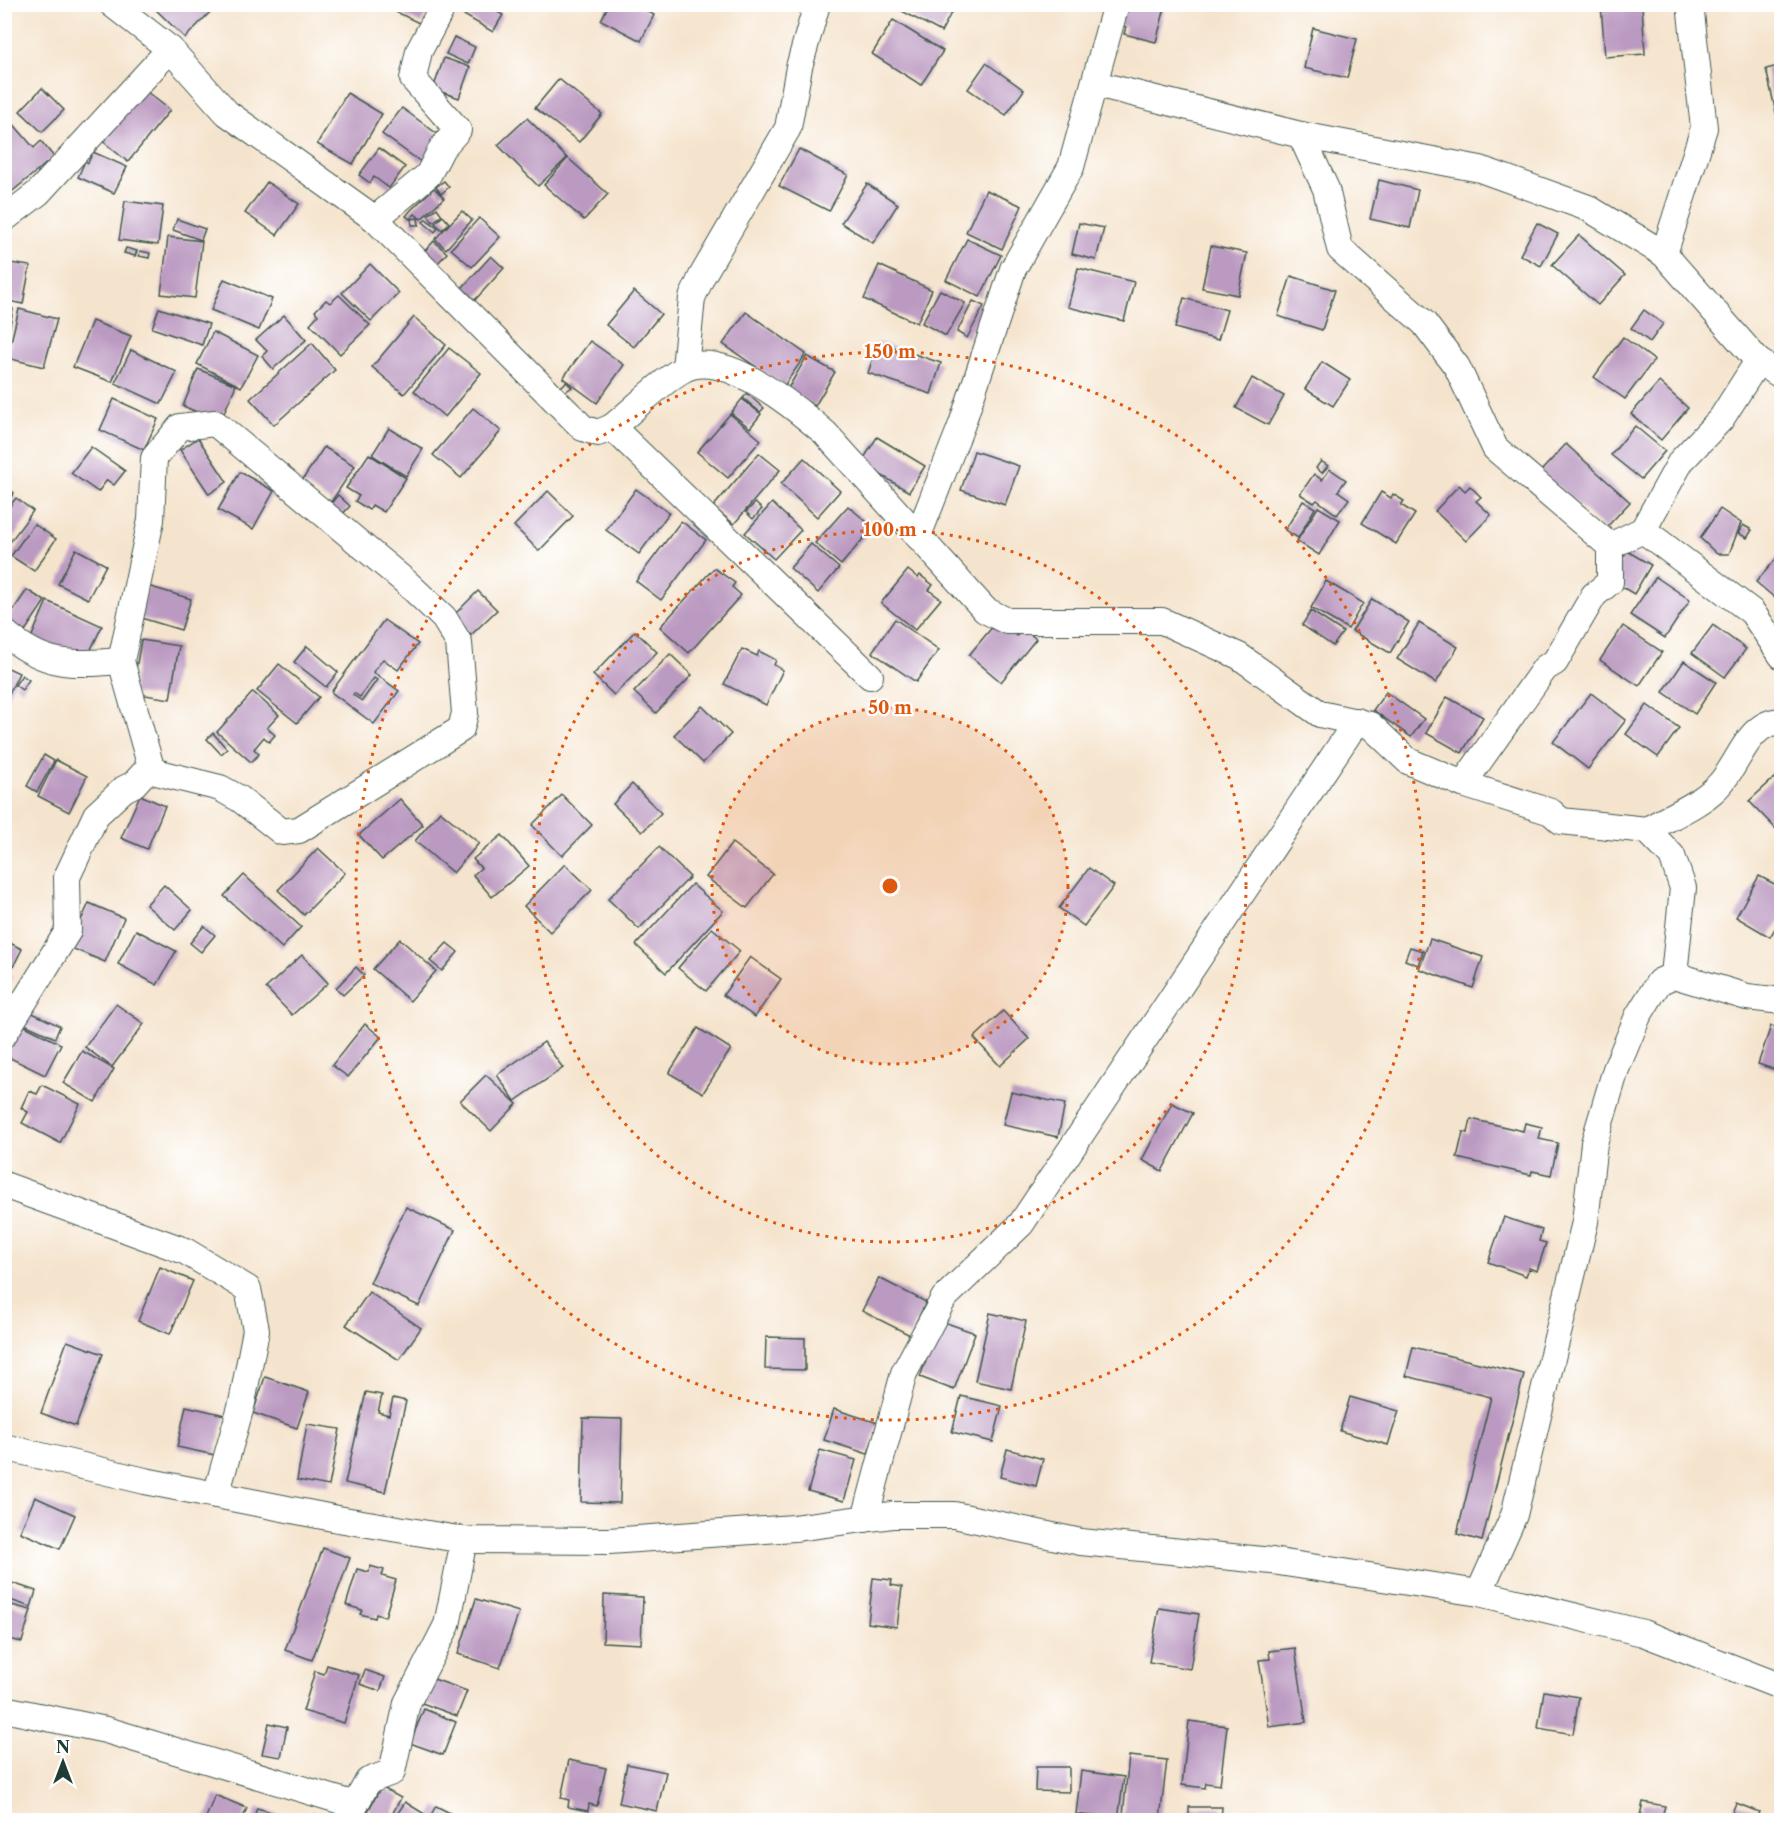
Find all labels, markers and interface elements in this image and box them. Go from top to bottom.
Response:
text: 150 m [864,341,916,363]
text: 100 m [863,519,917,541]
text: 50 m [868,697,912,719]
centre of rings [880,876,900,896]
north arrow [33,1732,93,1792]
text: N [56,1737,70,1757]

